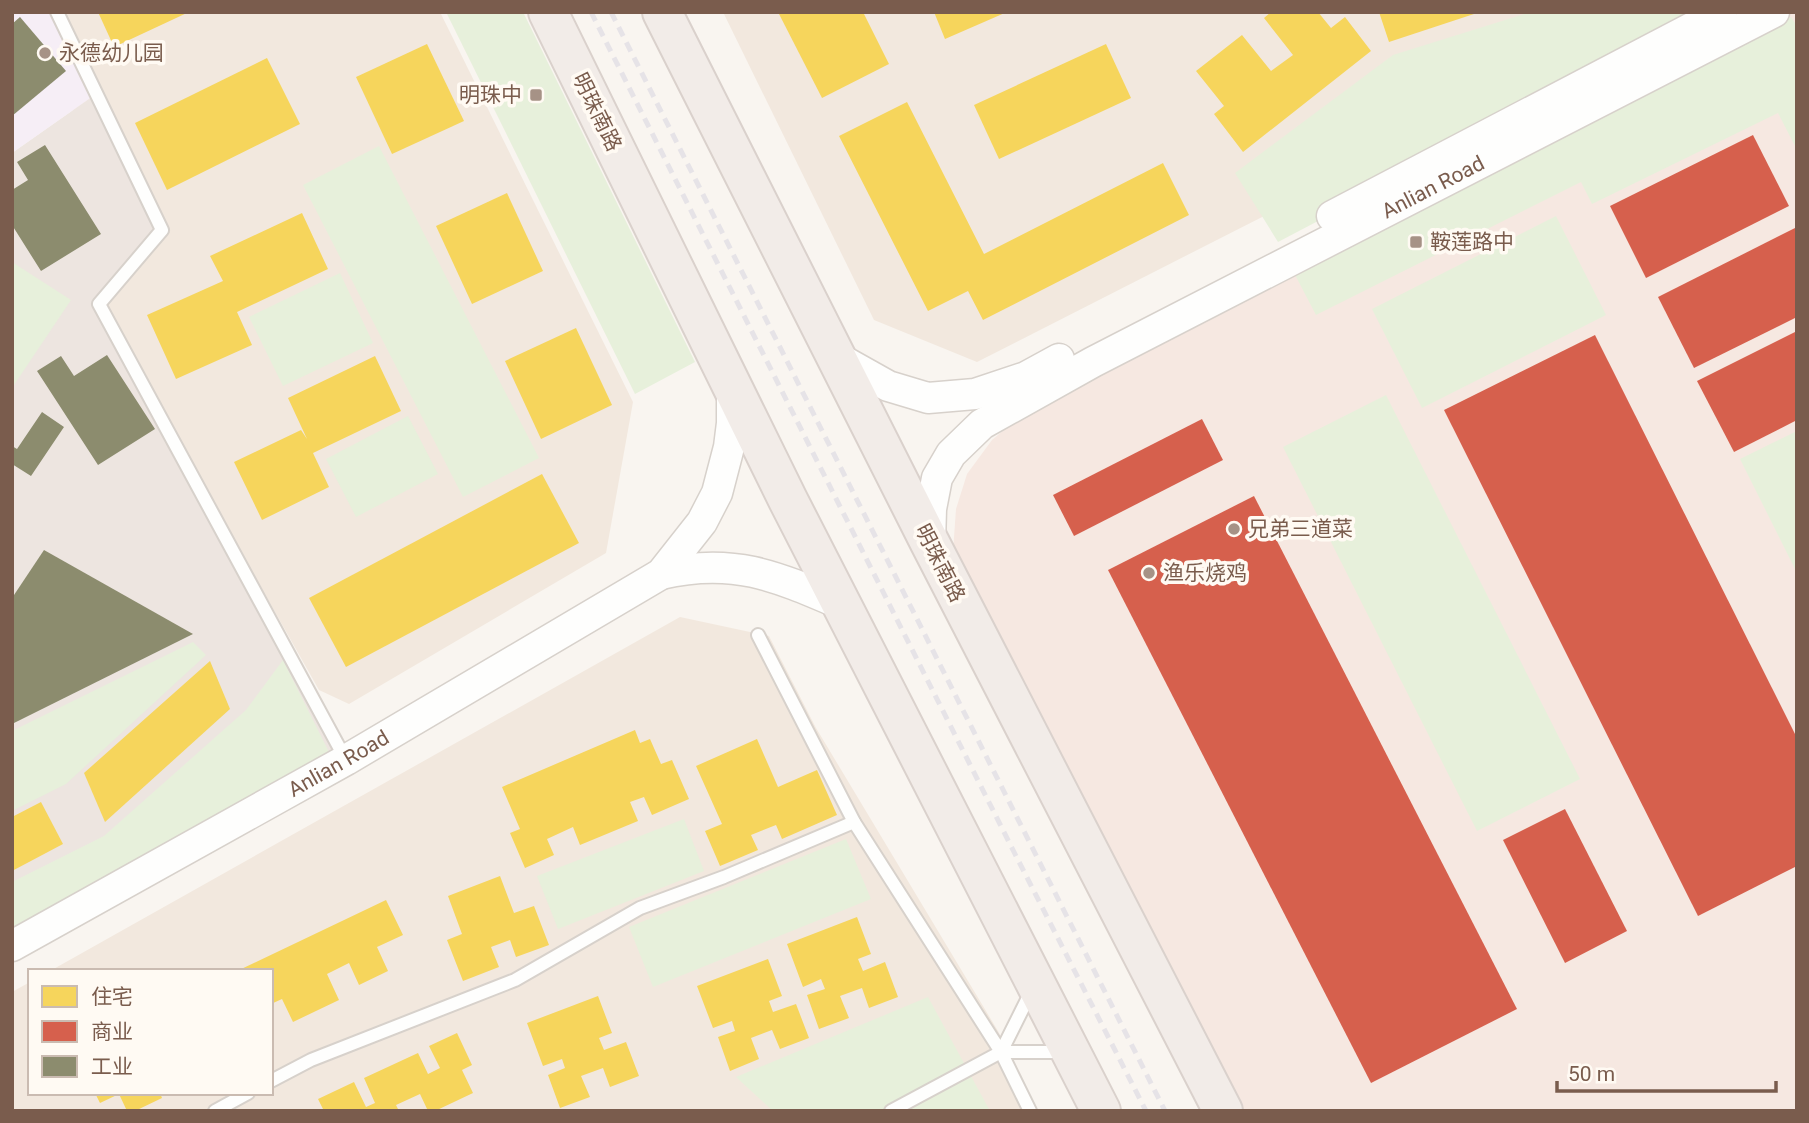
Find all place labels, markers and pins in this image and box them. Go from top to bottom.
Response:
place label: 永德幼儿园 [59,41,164,65]
marker: 永德幼儿园 [37,45,53,61]
place label: 明珠中 [459,83,522,107]
marker: 明珠中 [528,87,544,103]
place label: 鞍莲路中 [1430,230,1514,254]
marker: 鞍莲路中 [1408,234,1424,250]
place label: 兄弟三道菜 [1248,517,1353,541]
marker: 兄弟三道菜 [1226,521,1242,537]
place label: 渔乐烧鸡 [1163,561,1247,585]
marker: 渔乐烧鸡 [1141,565,1157,581]

